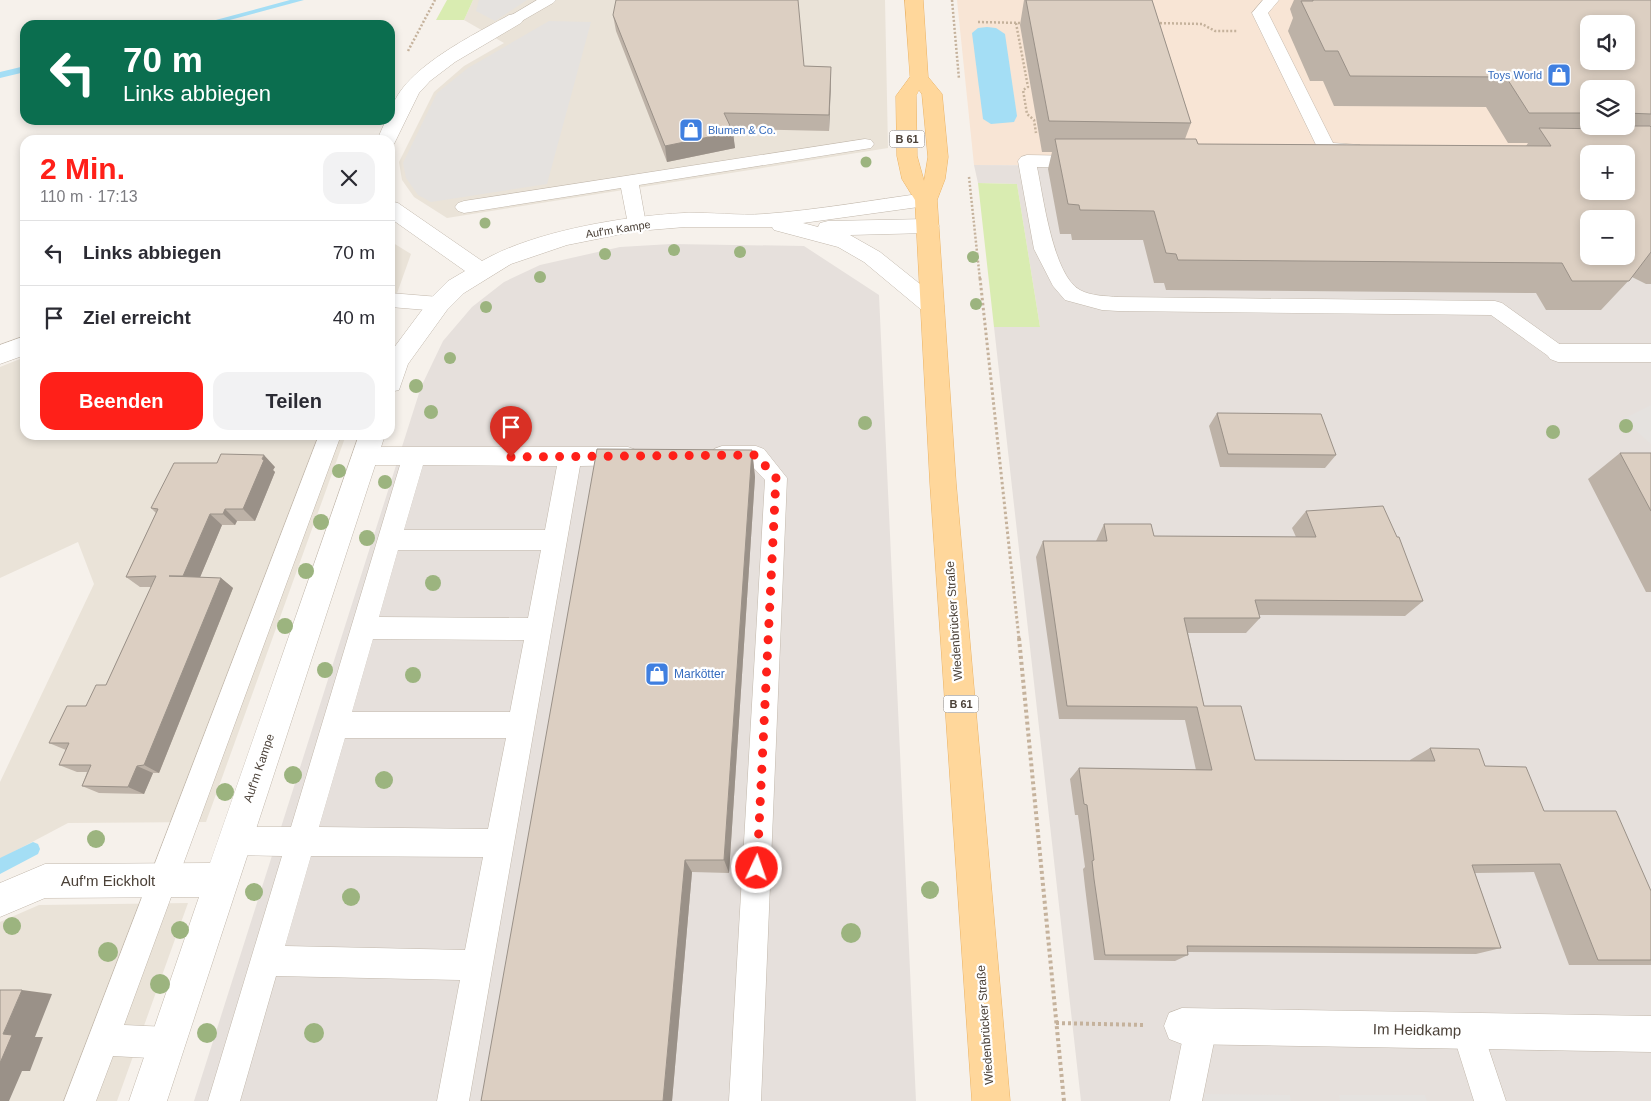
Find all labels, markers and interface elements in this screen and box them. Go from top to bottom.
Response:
map controls [1580,15,1635,265]
button: sound [1580,15,1635,70]
icon: left [40,40,105,105]
text: 70 m [123,40,203,79]
shop icon: Toys World [1546,62,1572,88]
place label: Toys World [1488,69,1542,81]
button: layers [1580,80,1635,135]
text: Links abbiegen [123,81,271,106]
shop icon: Blumen & Co. [678,117,704,143]
place label: Blumen & Co. [708,124,776,136]
road number: B 61 [890,130,924,148]
button: + [1580,145,1635,200]
text: 2 Min. [40,152,125,185]
button: close [323,152,375,204]
text: 110 m · 17:13 [40,188,138,205]
button: − [1580,210,1635,265]
street label: Auf'm Kampe [585,218,651,240]
icon: left [40,239,68,267]
text: Links abbiegen [83,242,221,263]
text: 70 m [333,242,375,263]
icon: arrive [40,304,68,332]
text: Ziel erreicht [83,307,191,328]
text: 40 m [333,307,375,328]
button: Beenden [40,372,203,430]
button: Teilen [213,372,375,430]
pin [490,406,532,457]
icon: arrive [497,413,525,441]
street label: Wiedenbrücker Straße [943,560,965,681]
shop icon: Markötter [644,661,670,687]
place label: Markötter [674,667,725,681]
road number: B 61 [944,696,978,712]
street label: Auf'm Kampe [241,732,277,804]
position arrow [730,841,782,893]
street label: Auf'm Eickholt [61,872,156,889]
street label: Wiedenbrücker Straße [974,964,996,1085]
street label: Im Heidkamp [1373,1020,1461,1039]

